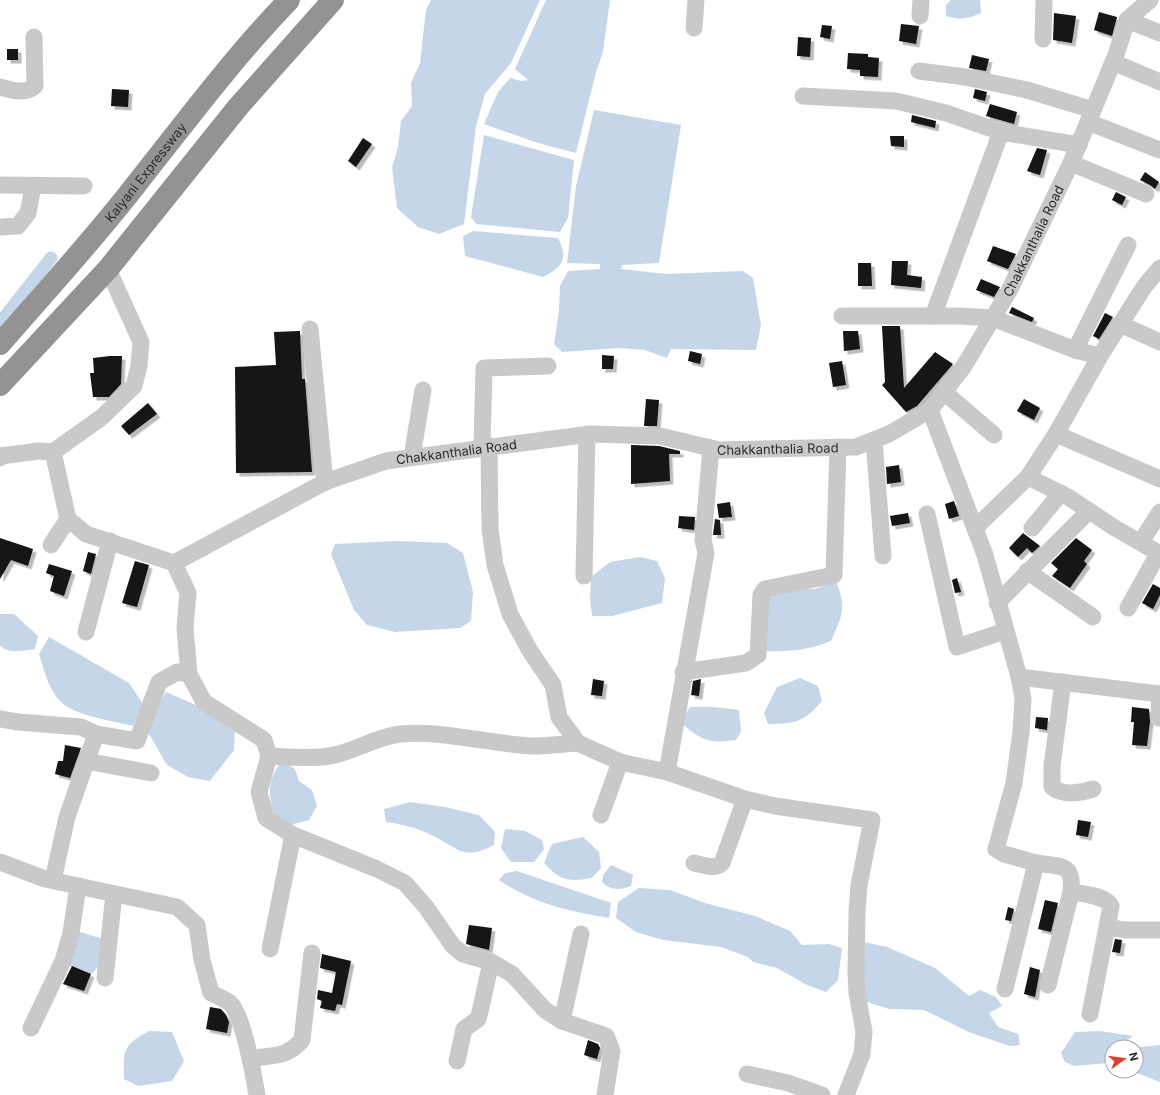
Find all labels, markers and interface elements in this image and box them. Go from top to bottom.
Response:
street label: Kalyani Expressway [101,119,190,225]
street label: Chakkanthalia Road [999,183,1067,300]
street label: Chakkanthalia Road [395,436,518,468]
street label: Chakkanthalia Road [717,439,839,458]
north arrow [1104,1039,1144,1079]
text: N [1126,1051,1142,1062]

